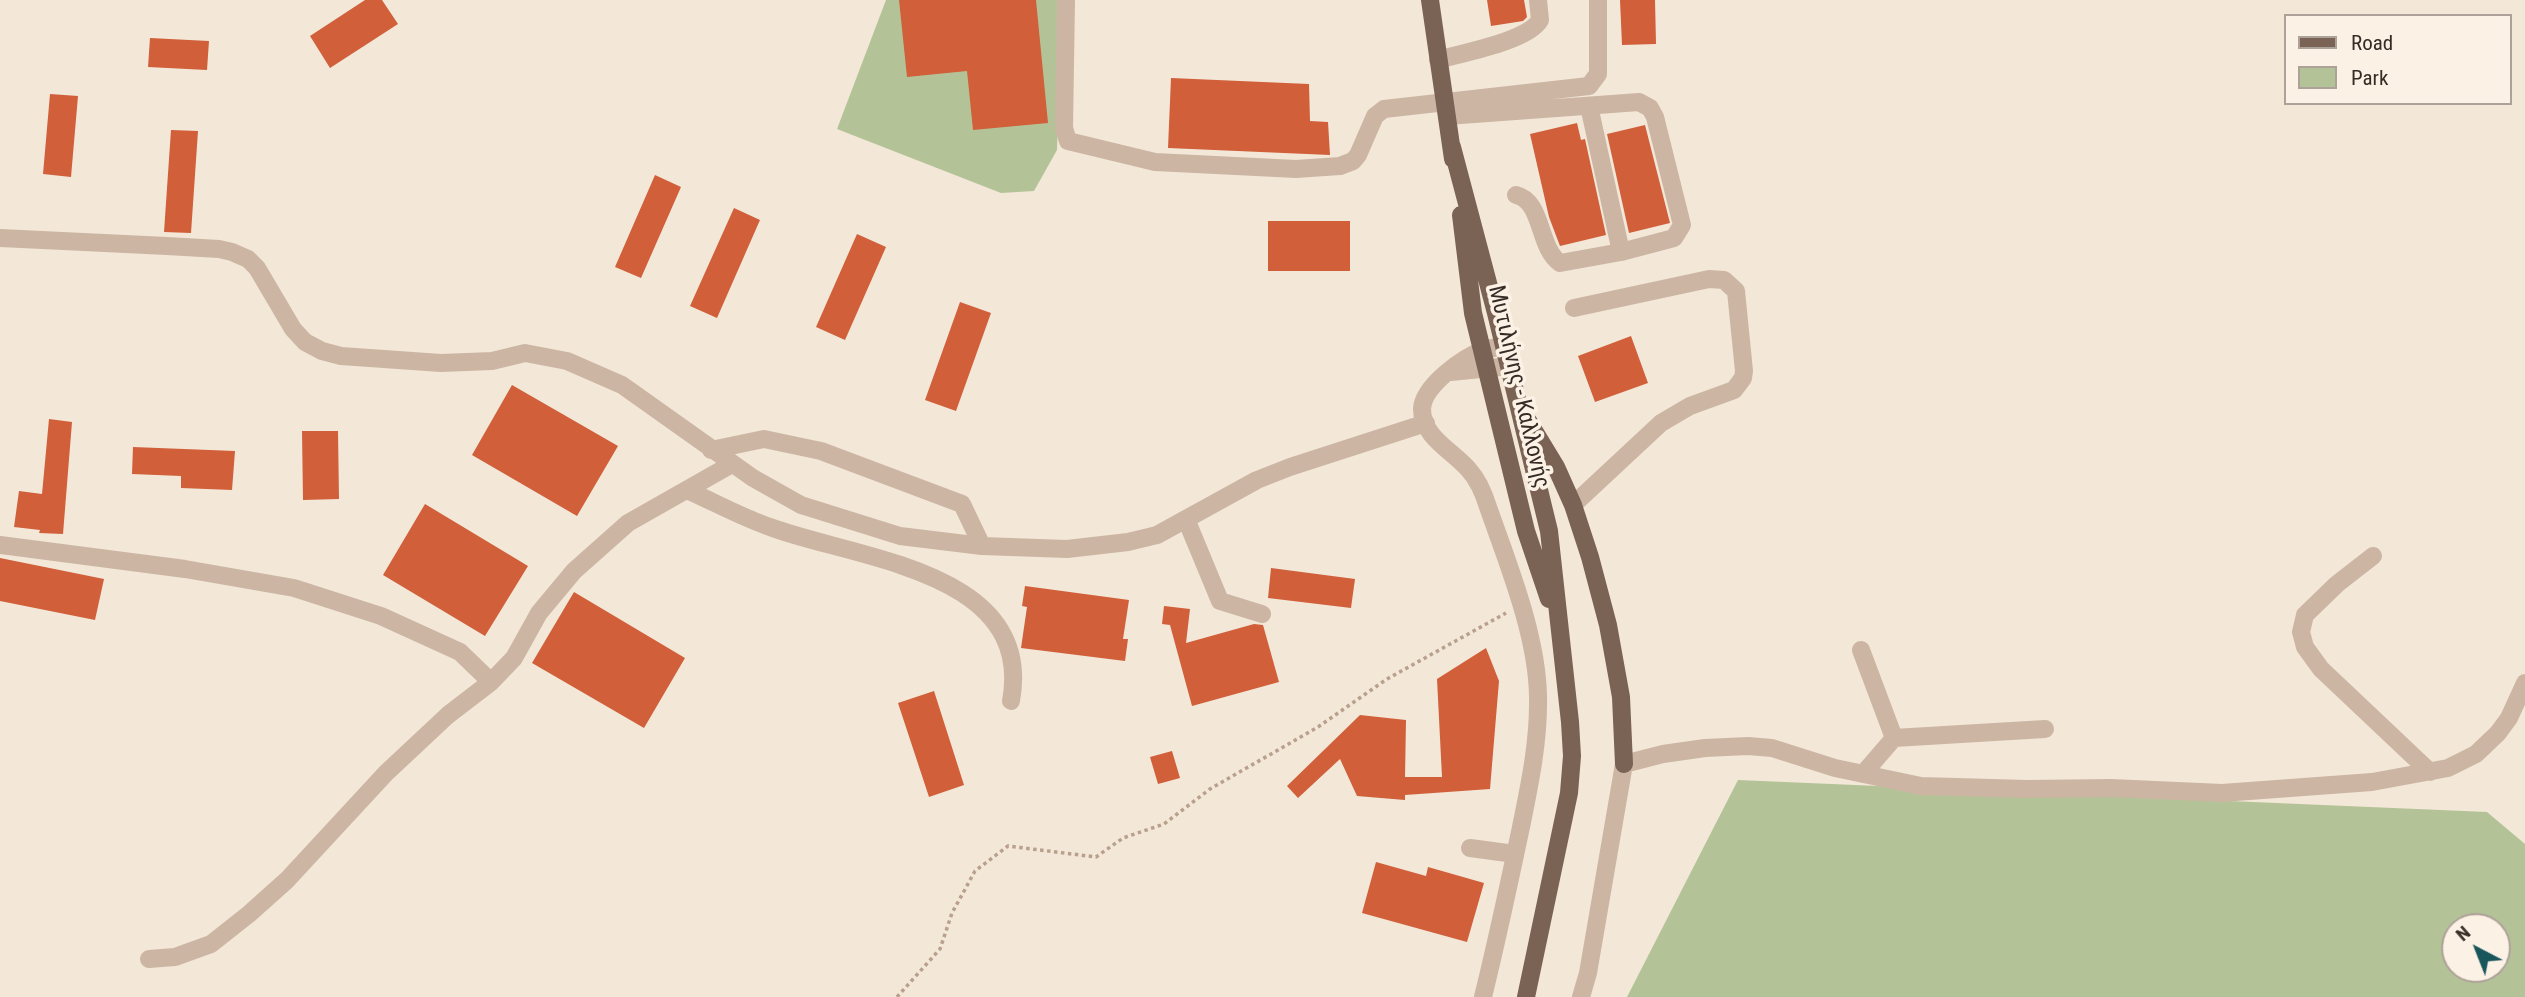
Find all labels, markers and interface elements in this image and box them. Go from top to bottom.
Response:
legend [2284,14,2511,105]
text: Road [2351,31,2393,55]
text: Park [2351,66,2388,90]
street label: Μυτιλήνης - Καλλονής [1481,283,1555,491]
north arrow [2441,913,2511,983]
text: N [2451,921,2475,946]

